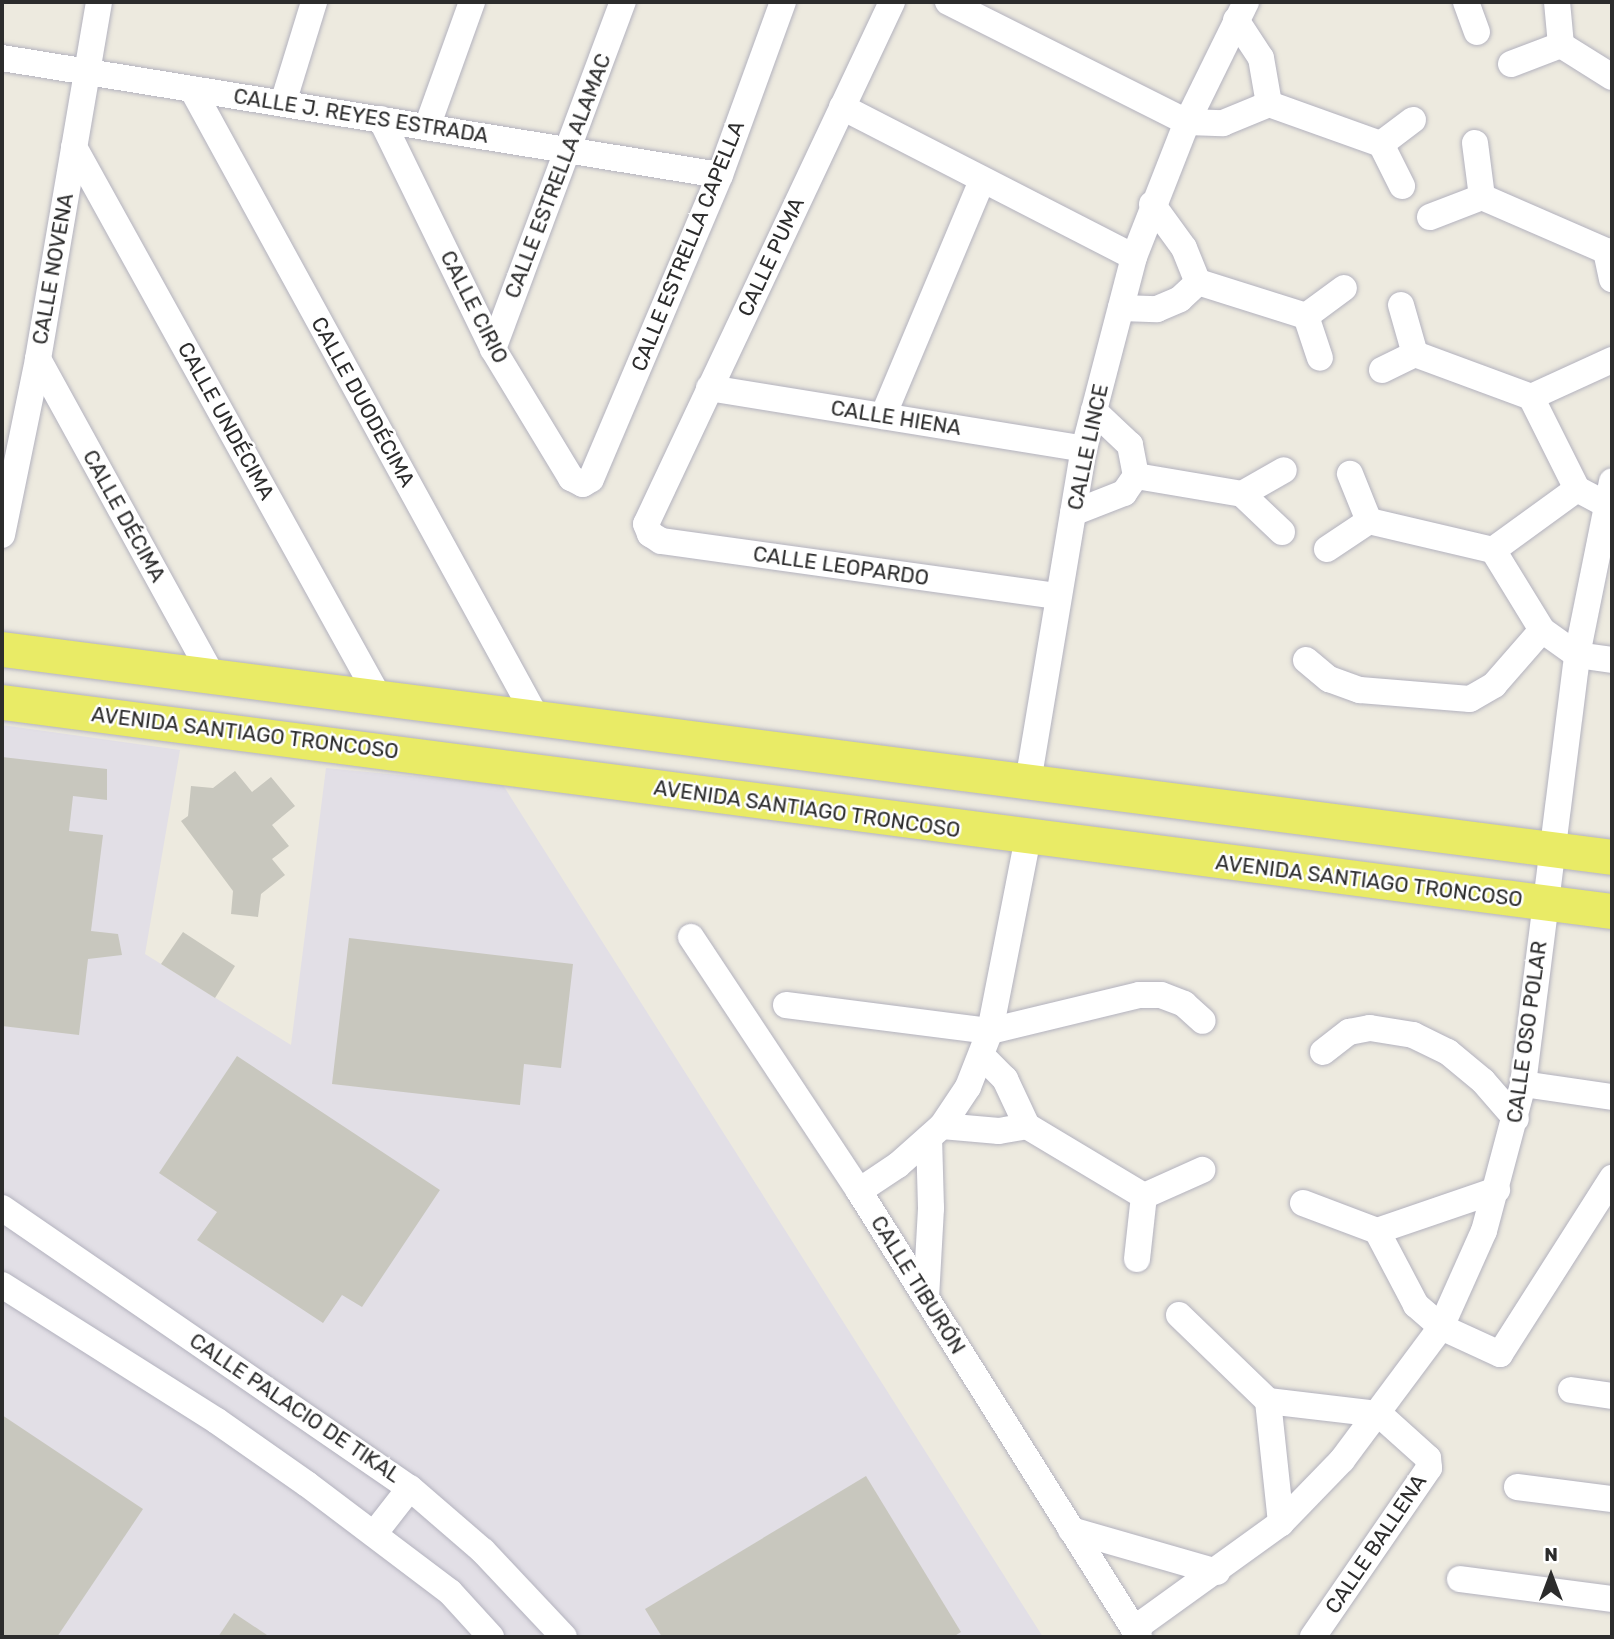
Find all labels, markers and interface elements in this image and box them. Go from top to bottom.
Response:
street label: CALLE ESTRELLA ALAMAC [499,50,617,302]
street label: CALLE J. REYES ESTRADA [232,83,490,149]
street label: CALLE ESTRELLA CAPELLA [626,117,750,375]
street label: CALLE NOVENA [27,191,79,347]
street label: CALLE PUMA [732,194,810,320]
street label: CALLE CIRIO [435,247,513,367]
street label: CALLE DUODÉCIMA [306,313,420,491]
street label: CALLE UNDÉCIMA [172,338,280,504]
street label: CALLE LINCE [1062,382,1114,512]
street label: CALLE HIENA [829,395,963,441]
street label: CALLE DÉCIMA [77,446,171,586]
street label: CALLE LEOPARDO [752,541,930,591]
street label: AVENIDA SANTIAGO TRONCOSO [89,702,401,764]
street label: AVENIDA SANTIAGO TRONCOSO [652,775,962,843]
street label: AVENIDA SANTIAGO TRONCOSO [1213,850,1525,912]
street label: CALLE OSO POLAR [1502,939,1552,1125]
street label: CALLE TIBURÓN [865,1211,971,1359]
street label: CALLE PALACIO DE TIKAL [184,1328,406,1488]
street label: CALLE BALLENA [1320,1470,1432,1618]
north arrow [1516,1541,1586,1611]
text: N [1544,1543,1558,1566]

